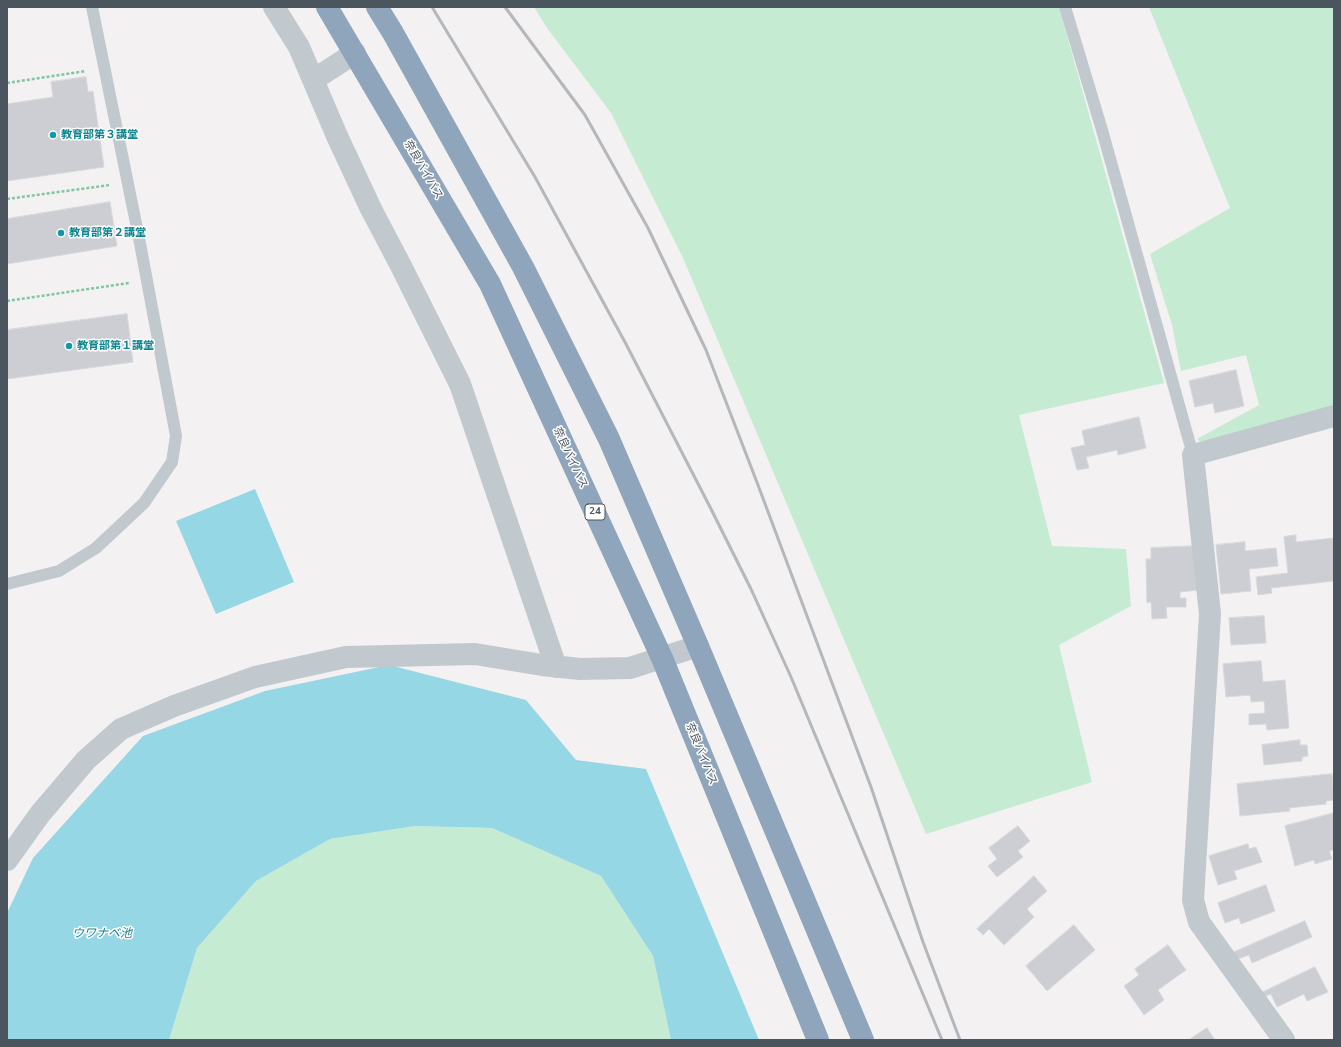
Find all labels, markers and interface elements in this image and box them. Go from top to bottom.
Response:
place label: 教育部第３講堂 [61,128,138,142]
marker: 教育部第３講堂 [48,130,58,140]
street label: 奈良バイパス [401,138,445,202]
place label: 教育部第２講堂 [69,226,146,240]
marker: 教育部第２講堂 [56,228,66,238]
place label: 教育部第１講堂 [77,339,154,353]
marker: 教育部第１講堂 [64,341,74,351]
street label: 奈良バイパス [550,425,590,491]
road number: 24 [585,504,605,520]
street label: 奈良バイパス [683,721,719,787]
water label: ウワナベ池 [72,927,132,941]

